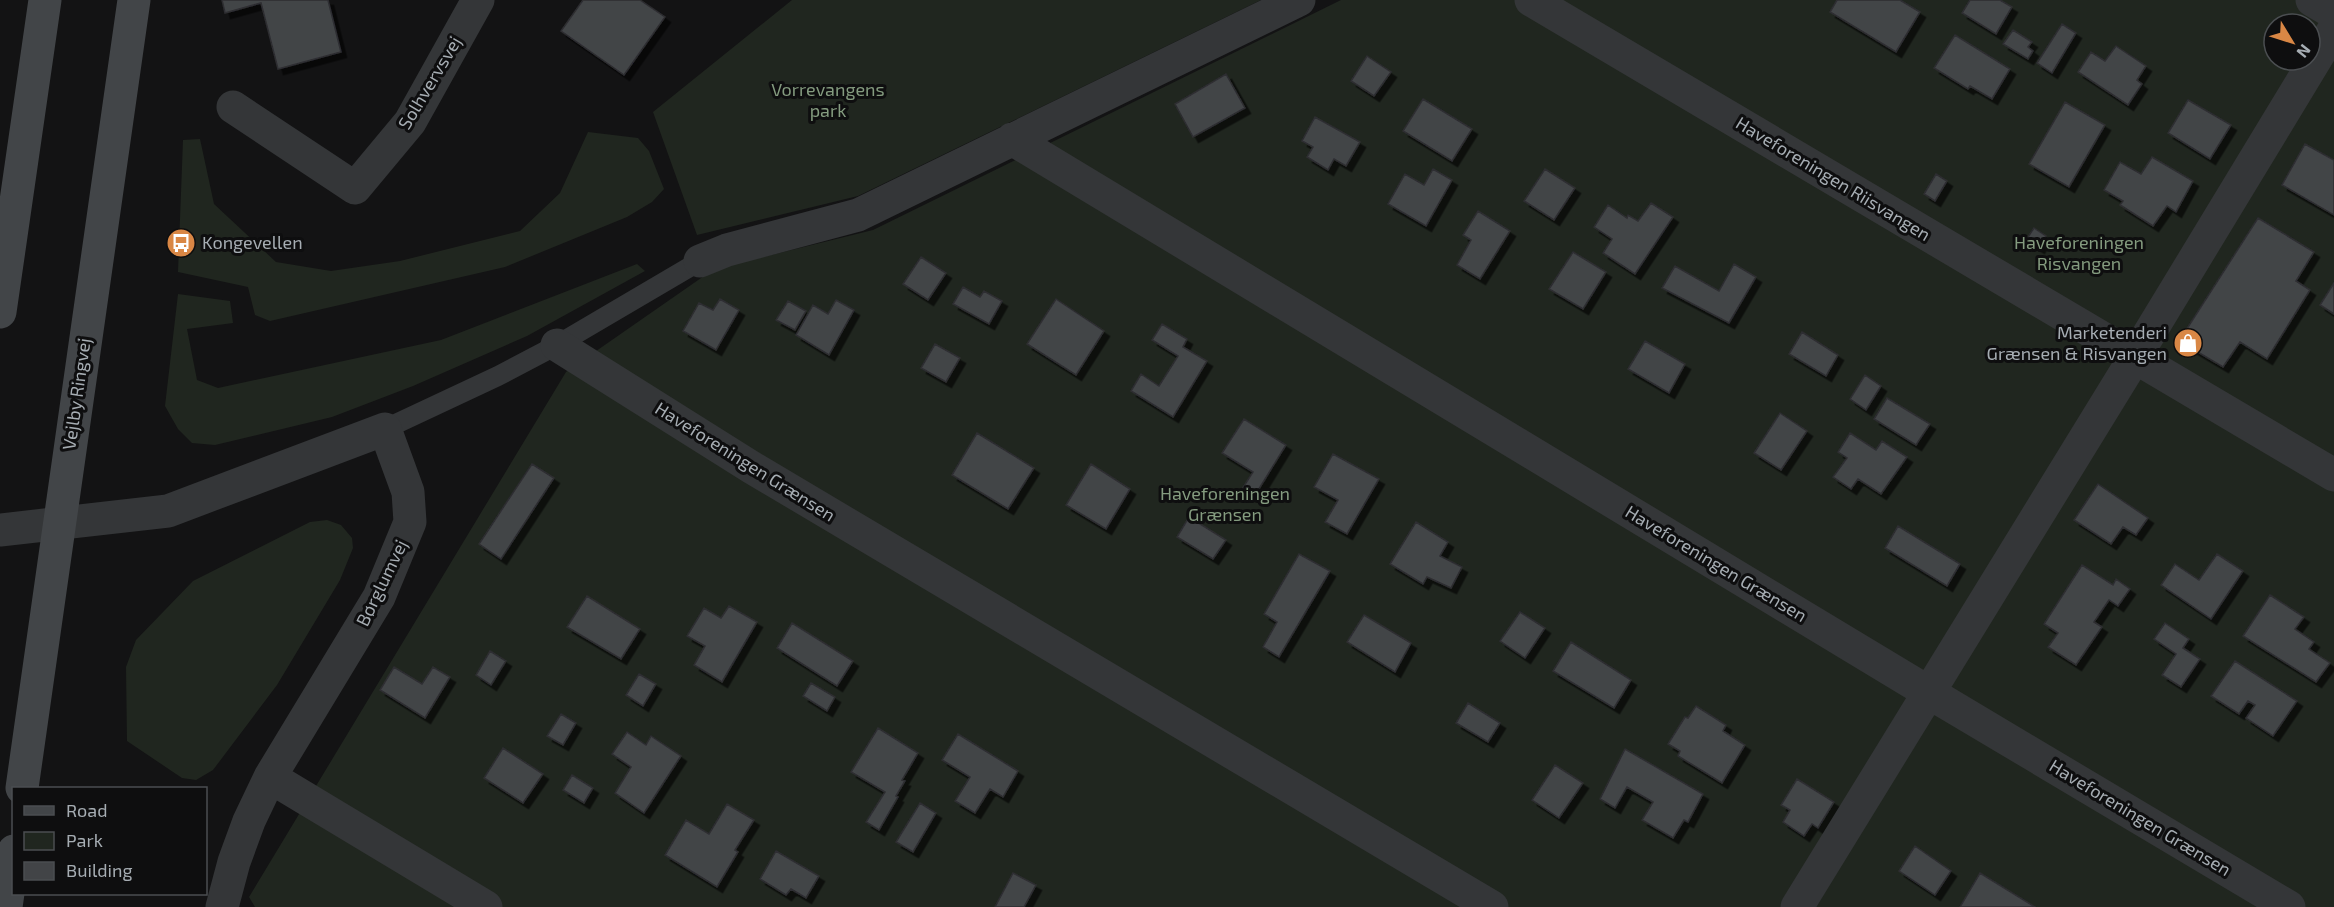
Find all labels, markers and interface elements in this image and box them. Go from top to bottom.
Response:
north arrow [2262,12,2322,72]
street label: Solhvervsvej [393,32,466,133]
text: N [2293,41,2315,62]
park label: Vorrevangens park [771,78,885,121]
street label: Haveforeningen Riisvangen [1732,111,1935,245]
bus stop icon: Kongevellen [165,227,197,259]
place label: Kongevellen [202,231,303,253]
park label: Haveforeningen Risvangen [2014,231,2144,274]
place label: Marketenderi Grænsen & Risvangen [1987,321,2167,364]
shop icon: Marketenderi Grænsen & Risvangen [2172,327,2204,359]
street label: Vejlby Ringvej [57,336,95,451]
street label: Haveforeningen Grænsen [652,397,840,526]
park label: Haveforeningen Grænsen [1160,482,1290,525]
street label: Haveforeningen Grænsen [1622,500,1811,626]
street label: Børglumvej [351,536,411,629]
street label: Haveforeningen Grænsen [2046,754,2235,880]
legend [12,787,207,895]
text: Road [66,799,107,821]
text: Park [66,829,103,851]
text: Building [66,859,133,881]

